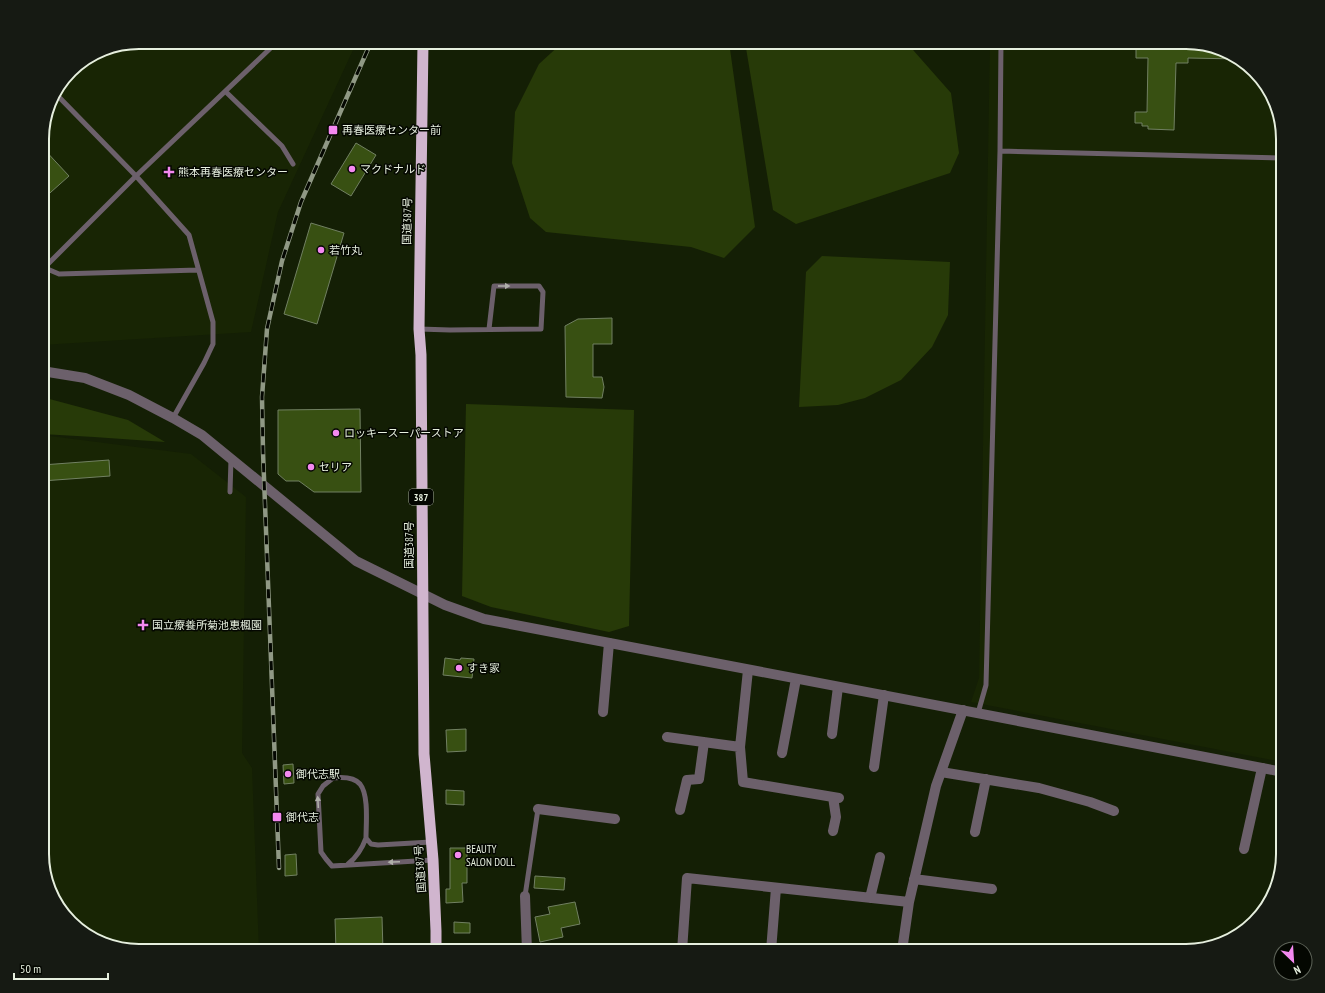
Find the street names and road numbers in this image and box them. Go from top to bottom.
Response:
street label: 国道387号 [400,197,414,245]
road number: 387 [409,489,433,505]
street label: 国道387号 [402,521,416,569]
street label: 国道387号 [411,845,429,893]

